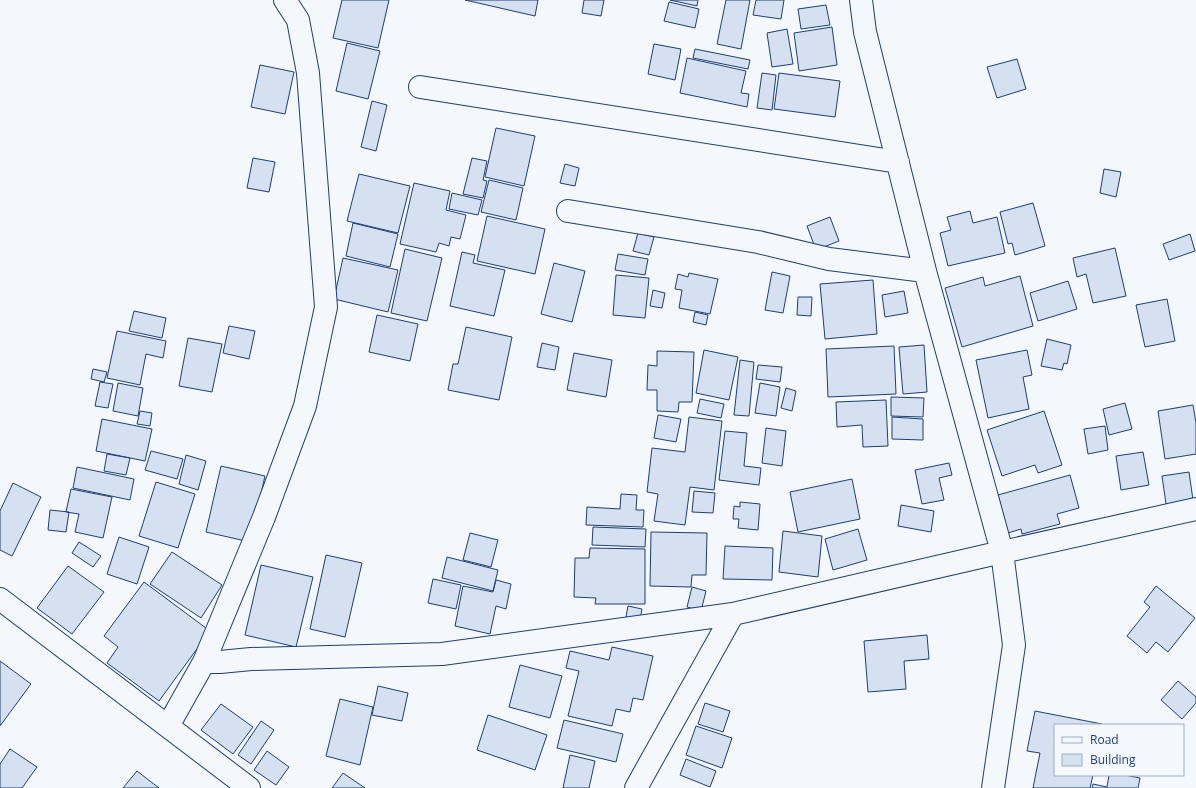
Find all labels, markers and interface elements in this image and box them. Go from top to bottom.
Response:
legend [1054,724,1184,776]
text: Road [1090,731,1119,748]
text: Building [1090,751,1136,768]

